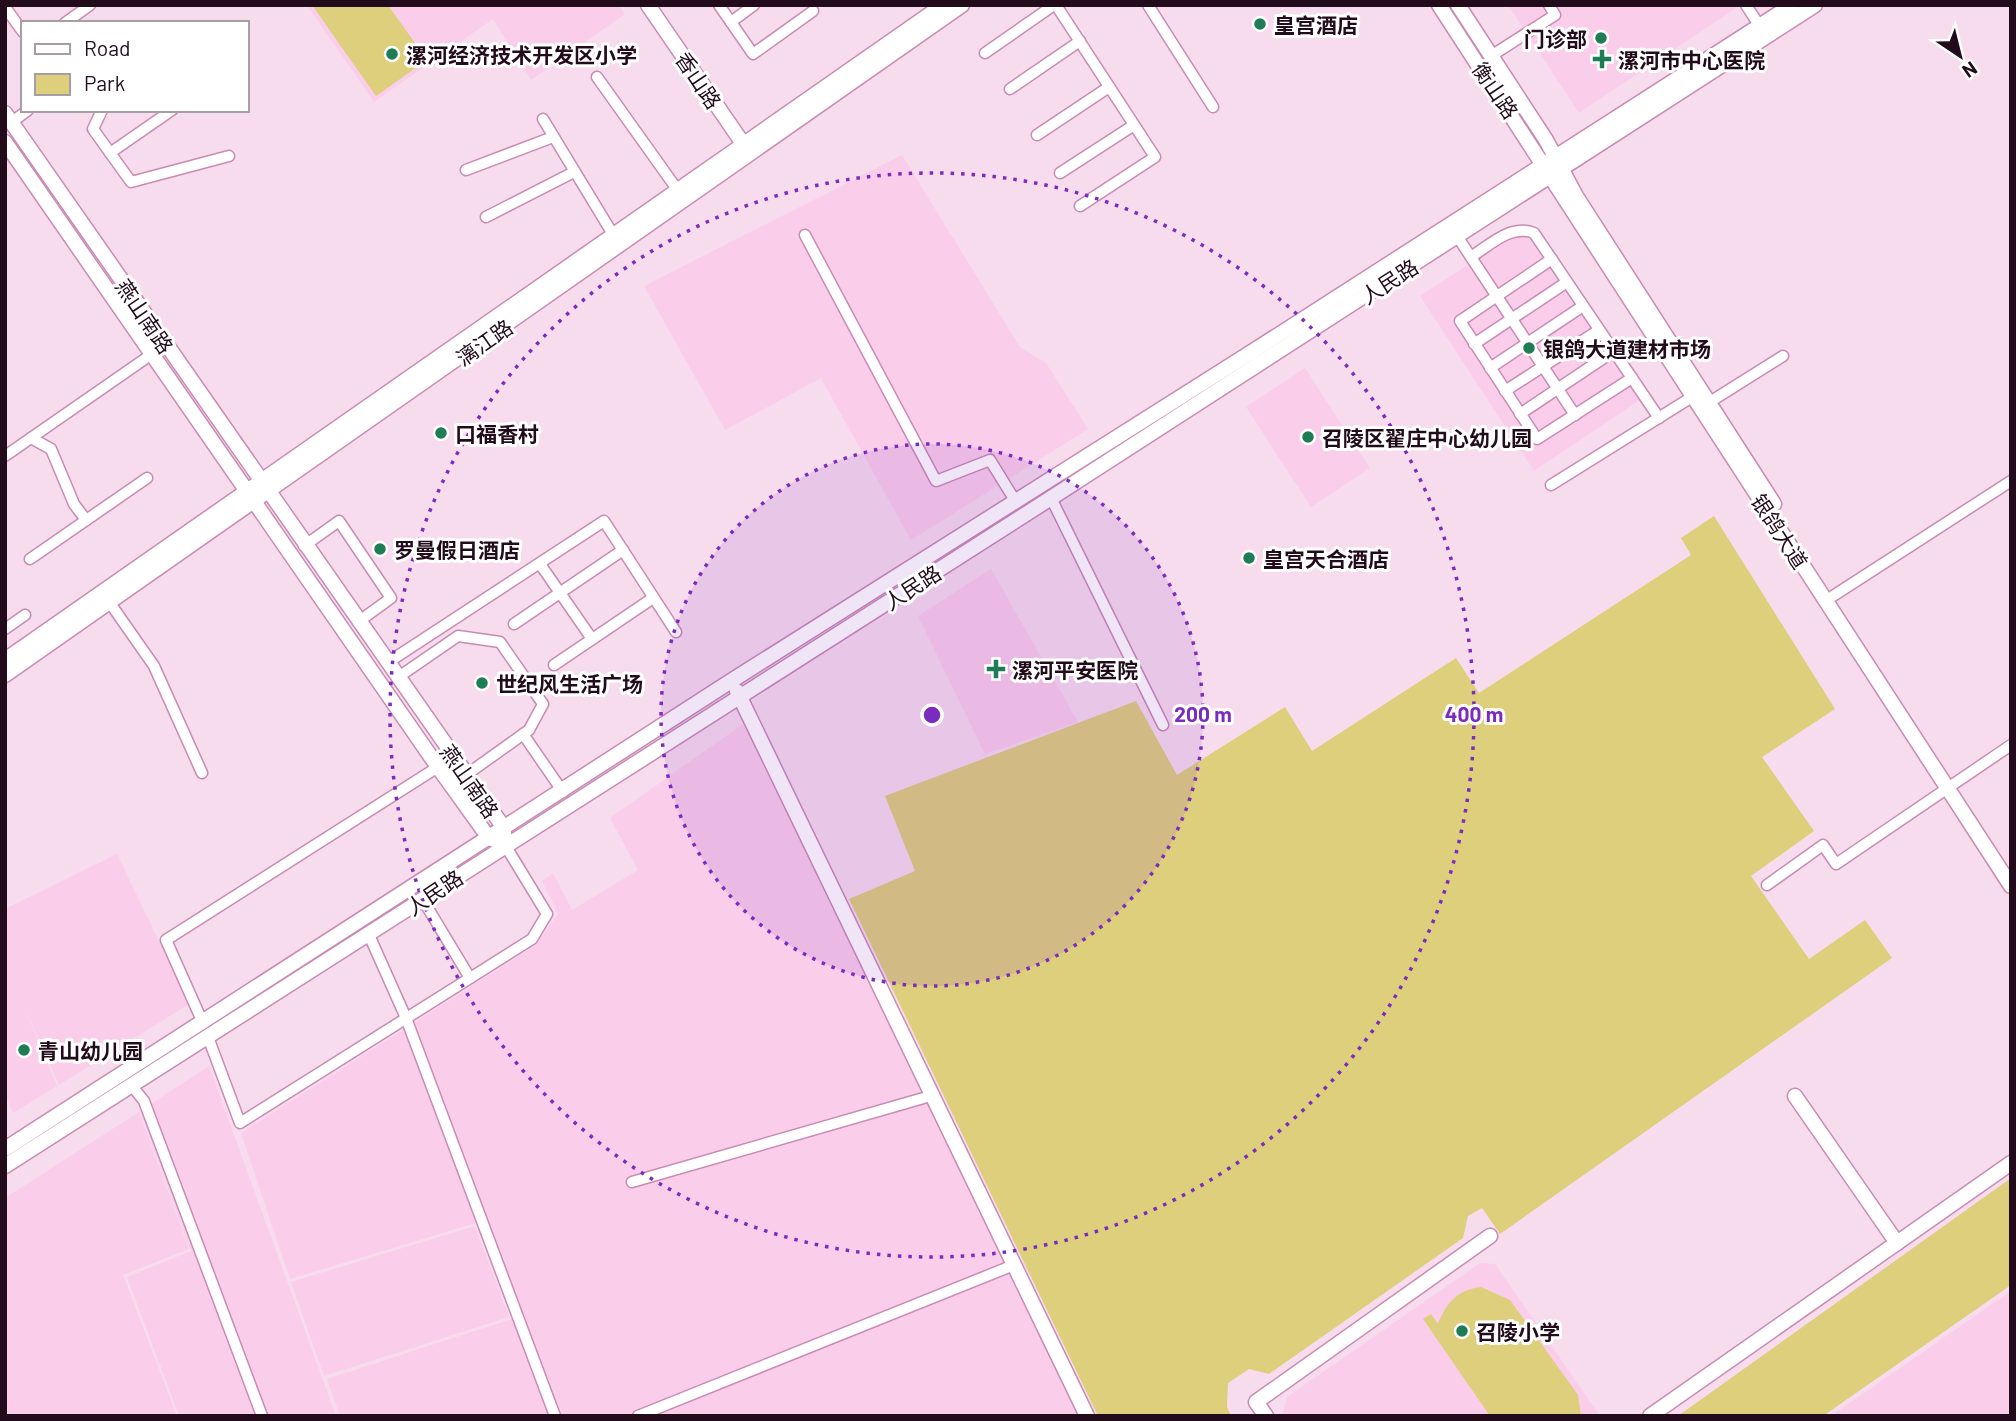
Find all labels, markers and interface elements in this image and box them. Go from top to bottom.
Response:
place label: 皇宫酒店 [1274,12,1358,37]
marker: 皇宫酒店 [1252,16,1268,32]
legend [21,21,248,112]
north arrow [1925,21,1995,91]
place label: 门诊部 [1524,26,1587,51]
marker: 门诊部 [1593,30,1609,46]
text: Road [84,35,130,60]
place label: 漯河经济技术开发区小学 [406,42,637,67]
marker: 漯河经济技术开发区小学 [384,46,400,62]
street label: 香山路 [671,47,727,113]
place label: 漯河市中心医院 [1618,47,1765,72]
marker: 漯河市中心医院 [1592,49,1612,69]
street label: 衡山路 [1468,57,1524,123]
text: N [1958,57,1982,83]
text: Park [84,70,125,95]
street label: 人民路 [1356,253,1422,309]
street label: 燕山南路 [111,274,179,358]
street label: 漓江路 [451,314,517,370]
place label: 银鸽大道建材市场 [1543,336,1711,361]
marker: 银鸽大道建材市场 [1521,340,1537,356]
place label: 口福香村 [455,421,539,446]
marker: 口福香村 [433,425,449,441]
place label: 召陵区翟庄中心幼儿园 [1322,425,1532,450]
marker: 召陵区翟庄中心幼儿园 [1300,429,1316,445]
street label: 银鸽大道 [1747,489,1813,573]
place label: 罗曼假日酒店 [394,537,520,562]
marker: 罗曼假日酒店 [372,541,388,557]
place label: 皇宫天合酒店 [1263,546,1389,571]
marker: 皇宫天合酒店 [1241,550,1257,566]
street label: 人民路 [879,559,945,615]
place label: 漯河平安医院 [1012,657,1138,682]
marker: 漯河平安医院 [986,659,1006,679]
place label: 世纪风生活广场 [496,671,643,696]
marker: 世纪风生活广场 [474,675,490,691]
text: 200 m [1174,701,1232,726]
text: 400 m [1445,701,1503,726]
centre of rings [920,703,944,727]
street label: 燕山南路 [436,739,504,823]
street label: 人民路 [401,864,467,920]
place label: 青山幼儿园 [38,1038,143,1063]
marker: 青山幼儿园 [16,1042,32,1058]
place label: 召陵小学 [1476,1319,1560,1344]
marker: 召陵小学 [1454,1323,1470,1339]

